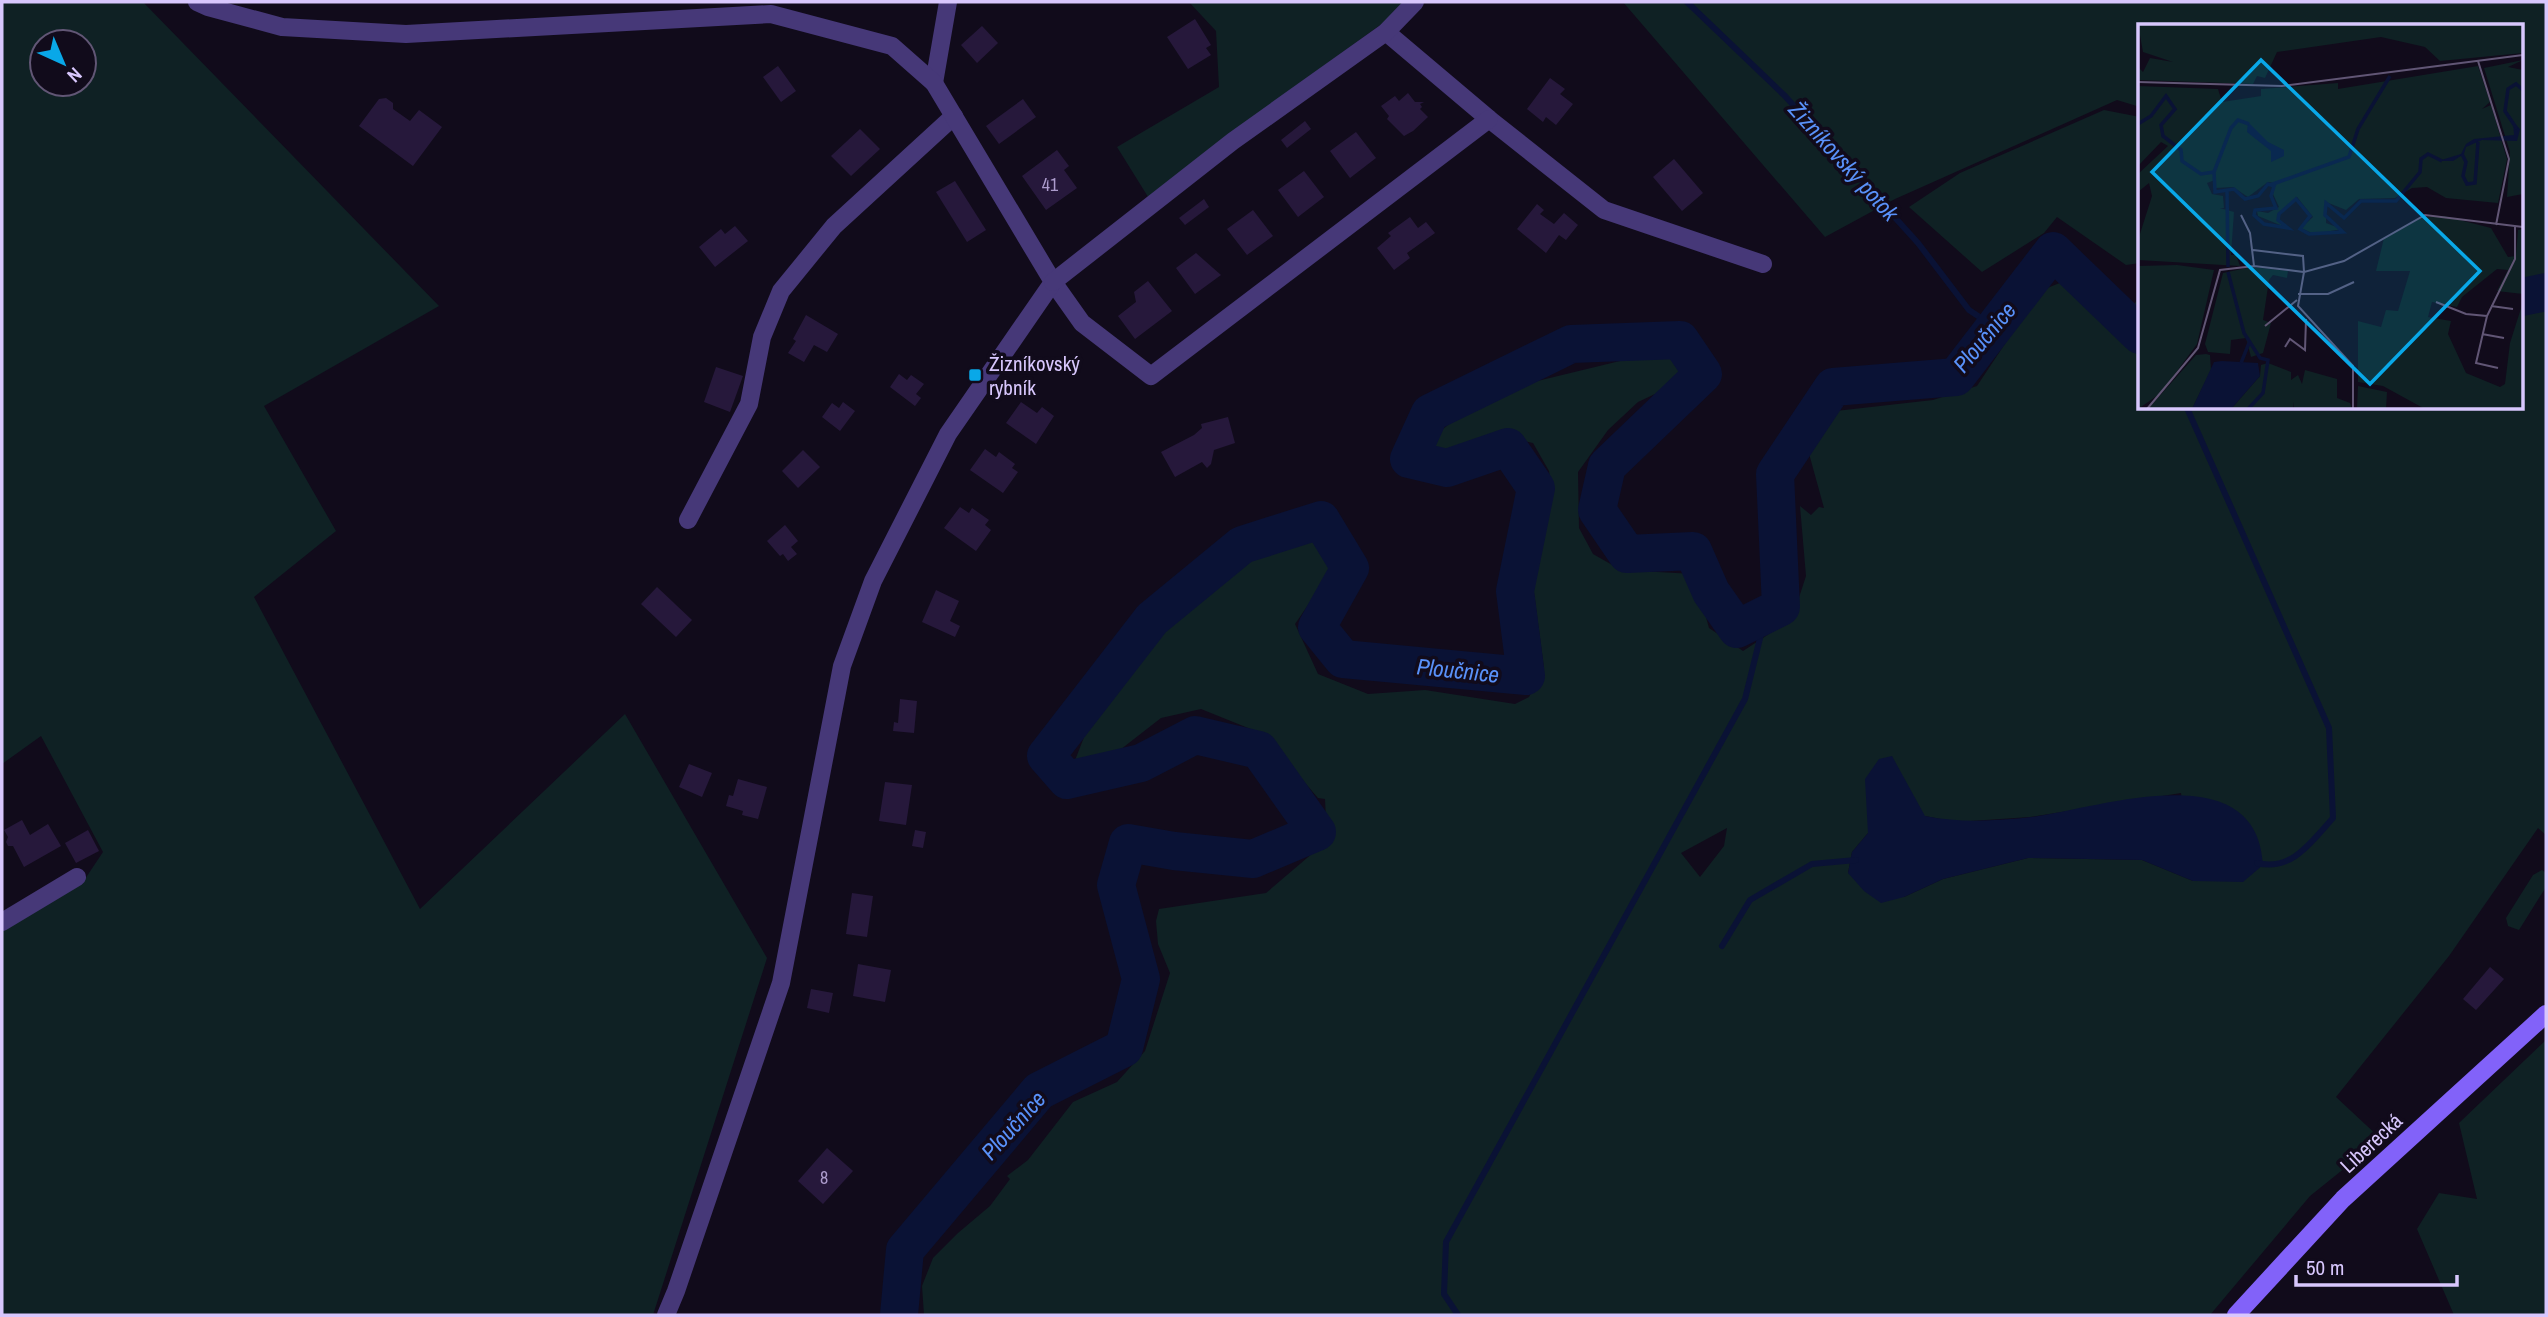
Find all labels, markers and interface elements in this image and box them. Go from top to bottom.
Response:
inset map [2138,24,2524,410]
north arrow [28,28,98,98]
text: N [62,62,88,88]
water label: Žizníkovský potok [1781,94,1907,229]
house number: 41 [1042,172,1059,197]
water label: Ploučnice [1946,295,2022,379]
place label: Žizníkovský rybník [989,349,1080,402]
marker: Žizníkovský rybník [967,367,983,383]
water label: Ploučnice [1415,650,1501,690]
water label: Ploučnice [974,1084,1052,1166]
street label: Liberecká [2333,1106,2409,1179]
house number: 8 [820,1165,828,1190]
scale bar [2296,1244,2457,1288]
text: 50 m [2306,1253,2344,1282]

